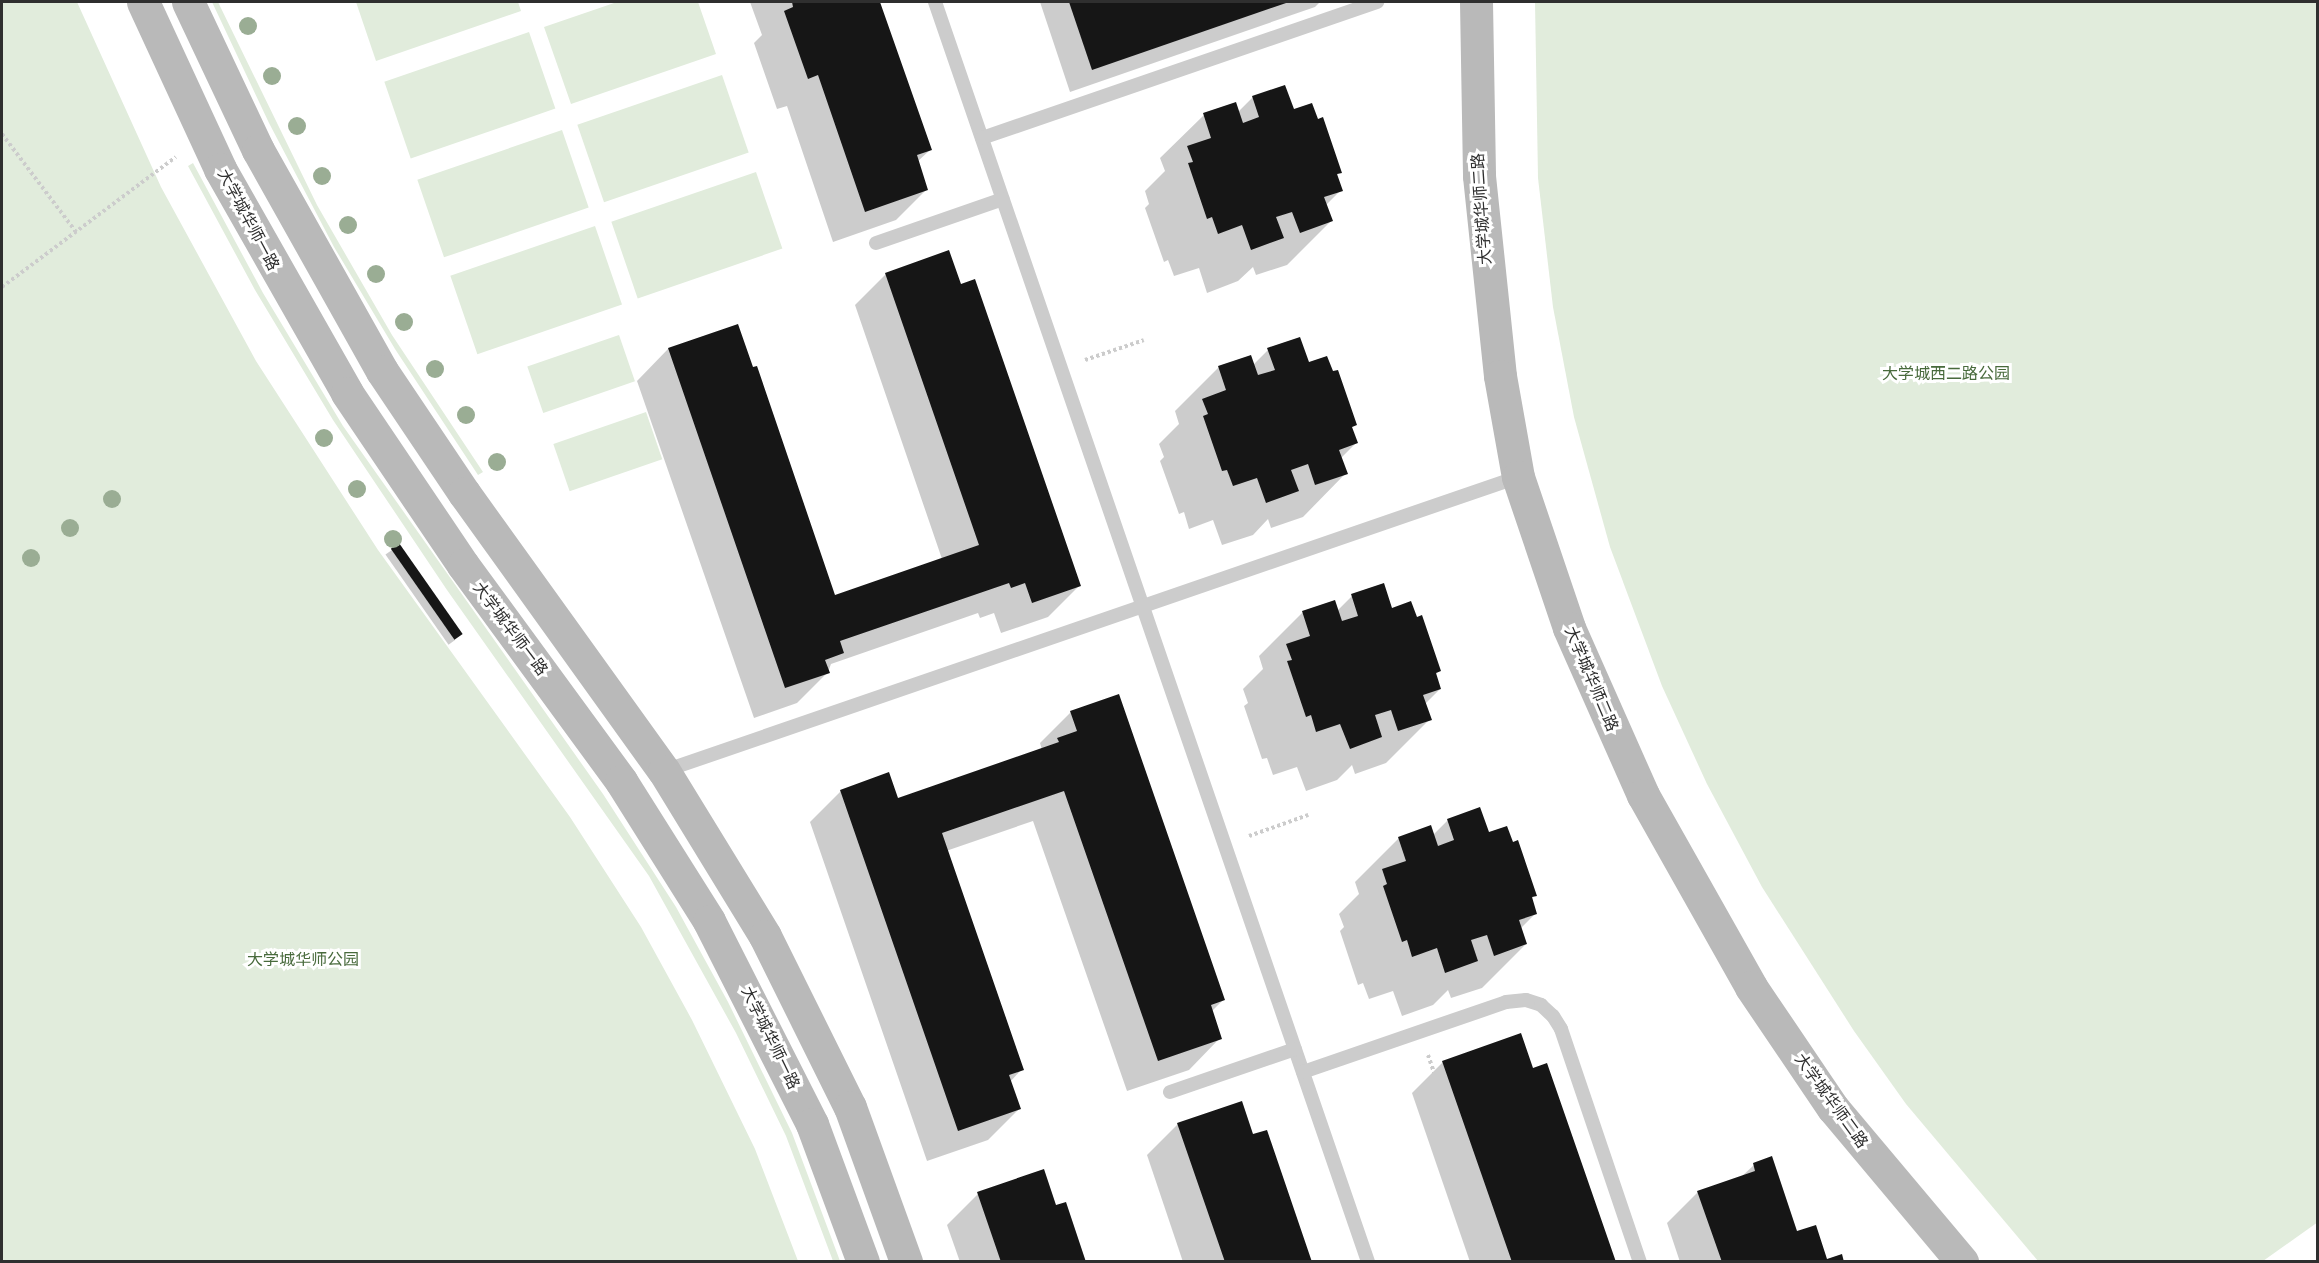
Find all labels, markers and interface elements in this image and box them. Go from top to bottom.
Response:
street label: 大学城华师二路 [1469,152,1495,266]
street label: 大学城华师一路 [213,166,283,274]
park label: 大学城西二路公园 [1882,364,2010,384]
street label: 大学城华师一路 [469,578,551,680]
street label: 大学城华师二路 [1560,624,1622,734]
park label: 大学城华师公园 [247,950,359,970]
street label: 大学城华师一路 [737,983,803,1093]
street label: 大学城华师二路 [1790,1050,1872,1152]

